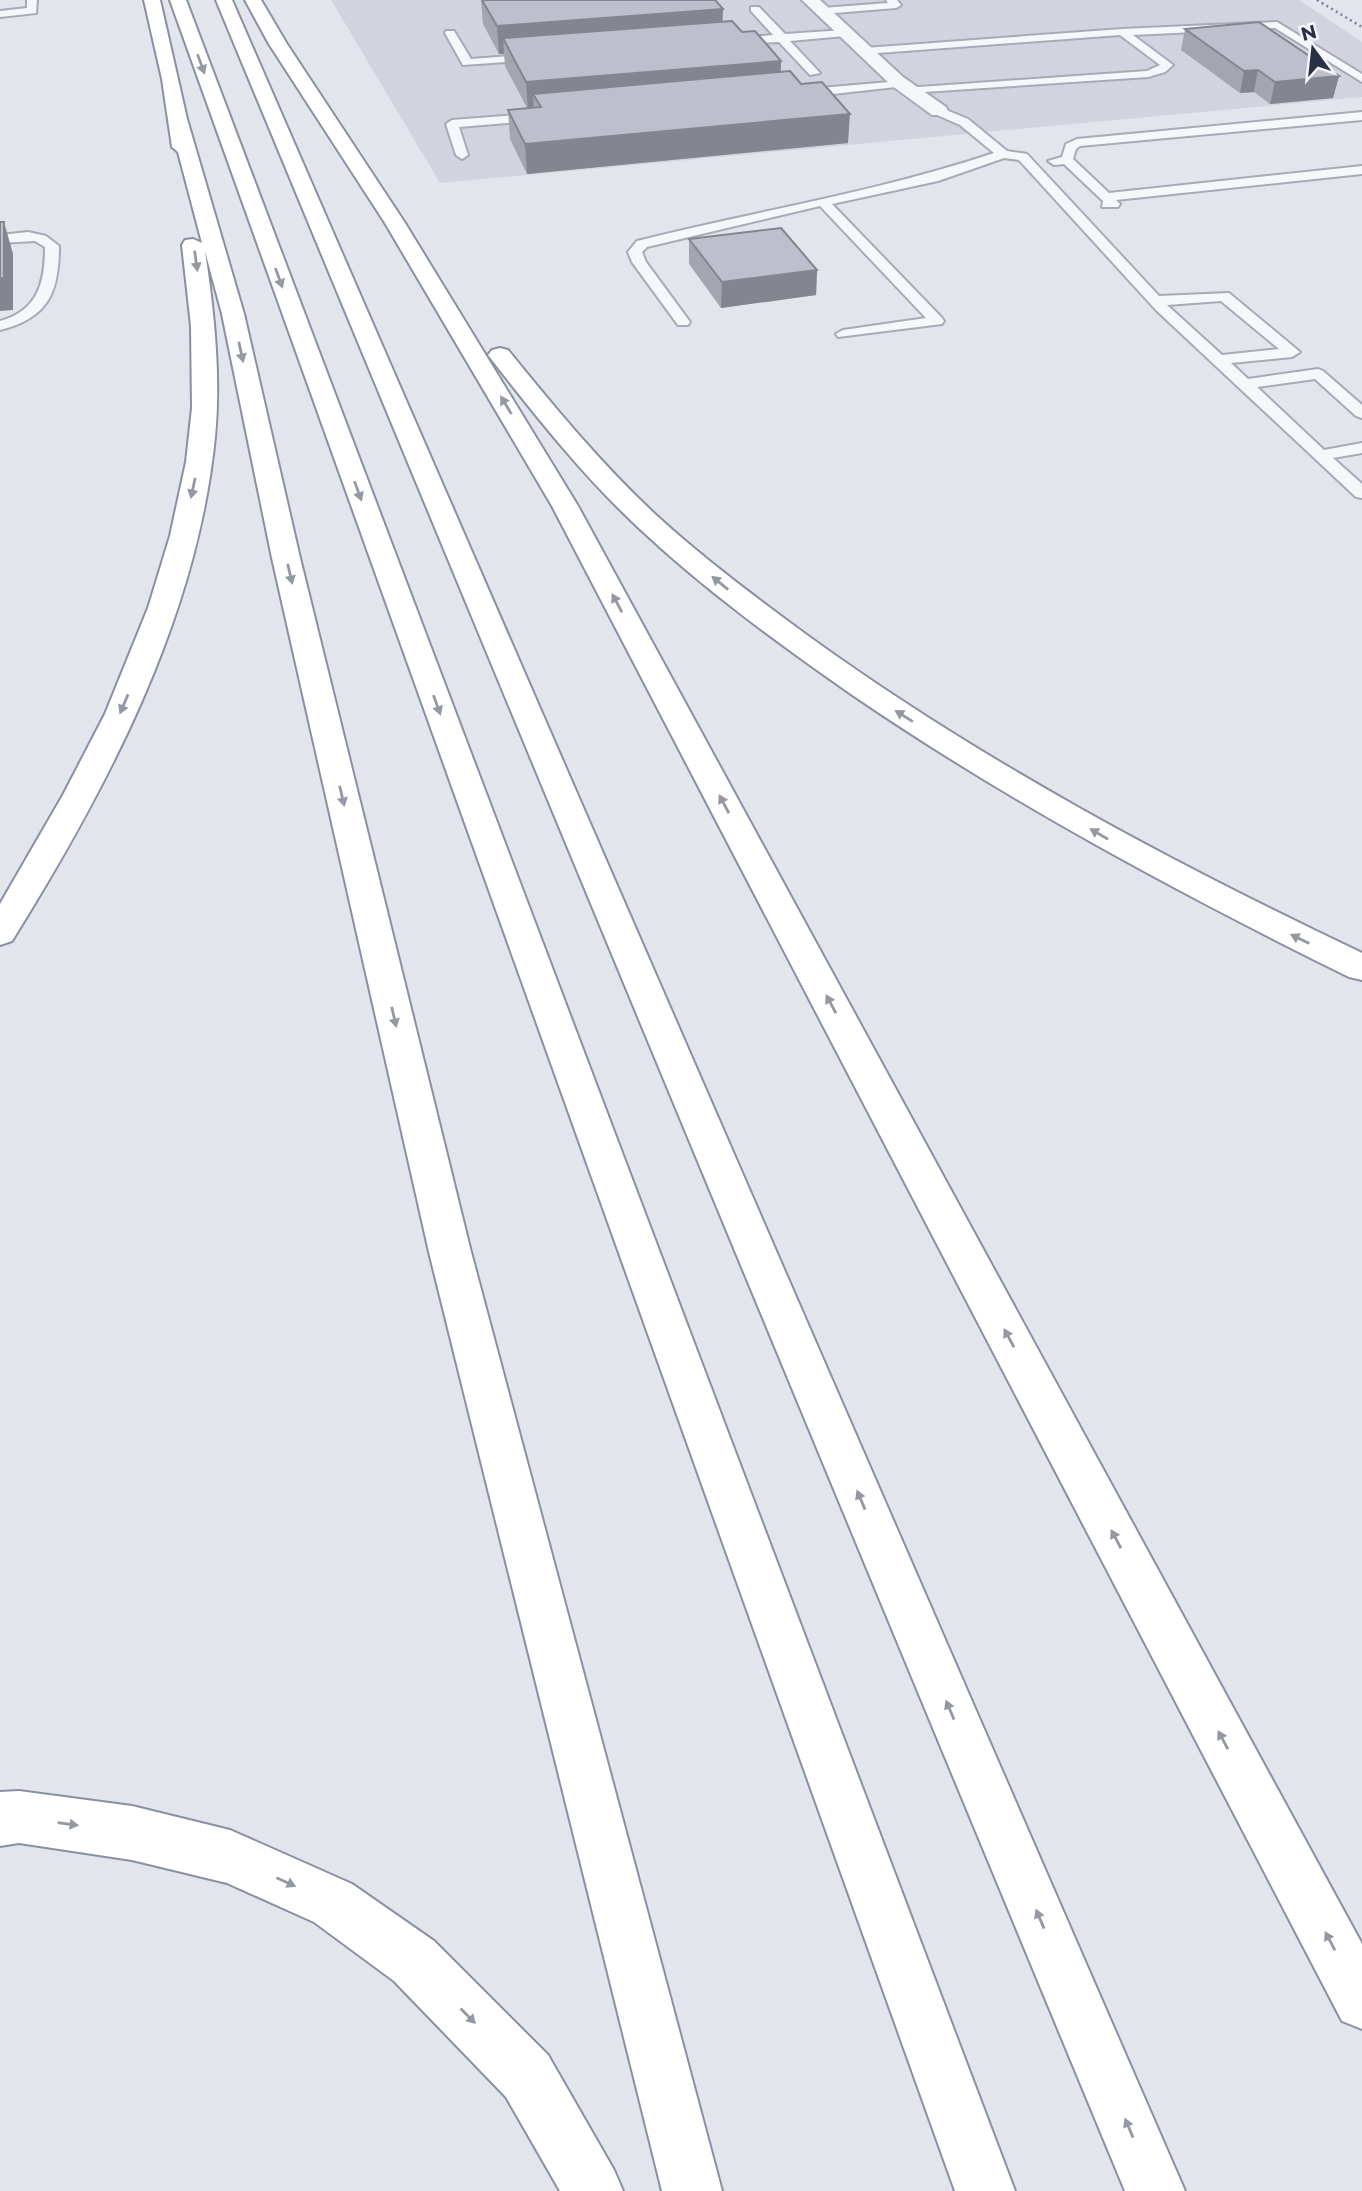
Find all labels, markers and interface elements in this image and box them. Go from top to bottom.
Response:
north arrow [1278,14,1348,84]
text: N [1298,20,1319,46]
one-way arrow [196,54,207,75]
one-way arrow [190,250,201,272]
one-way arrow [274,267,285,288]
one-way arrow [236,341,247,363]
one-way arrow [499,395,512,414]
one-way arrow [187,477,198,499]
one-way arrow [353,481,364,502]
one-way arrow [285,563,296,585]
one-way arrow [712,575,730,590]
one-way arrow [611,593,623,613]
one-way arrow [118,694,130,714]
one-way arrow [432,694,443,715]
one-way arrow [894,710,914,723]
one-way arrow [337,785,348,807]
one-way arrow [718,794,730,814]
one-way arrow [1089,828,1108,840]
one-way arrow [1290,933,1310,945]
one-way arrow [825,995,837,1014]
one-way arrow [389,1006,400,1028]
one-way arrow [1003,1329,1015,1348]
one-way arrow [856,1489,867,1510]
one-way arrow [1110,1529,1122,1549]
one-way arrow [945,1699,956,1720]
one-way arrow [1217,1730,1229,1750]
one-way arrow [57,1819,79,1830]
one-way arrow [276,1877,297,1888]
one-way arrow [1034,1908,1045,1929]
one-way arrow [1324,1931,1336,1951]
one-way arrow [460,2008,476,2024]
one-way arrow [1123,2117,1134,2138]

